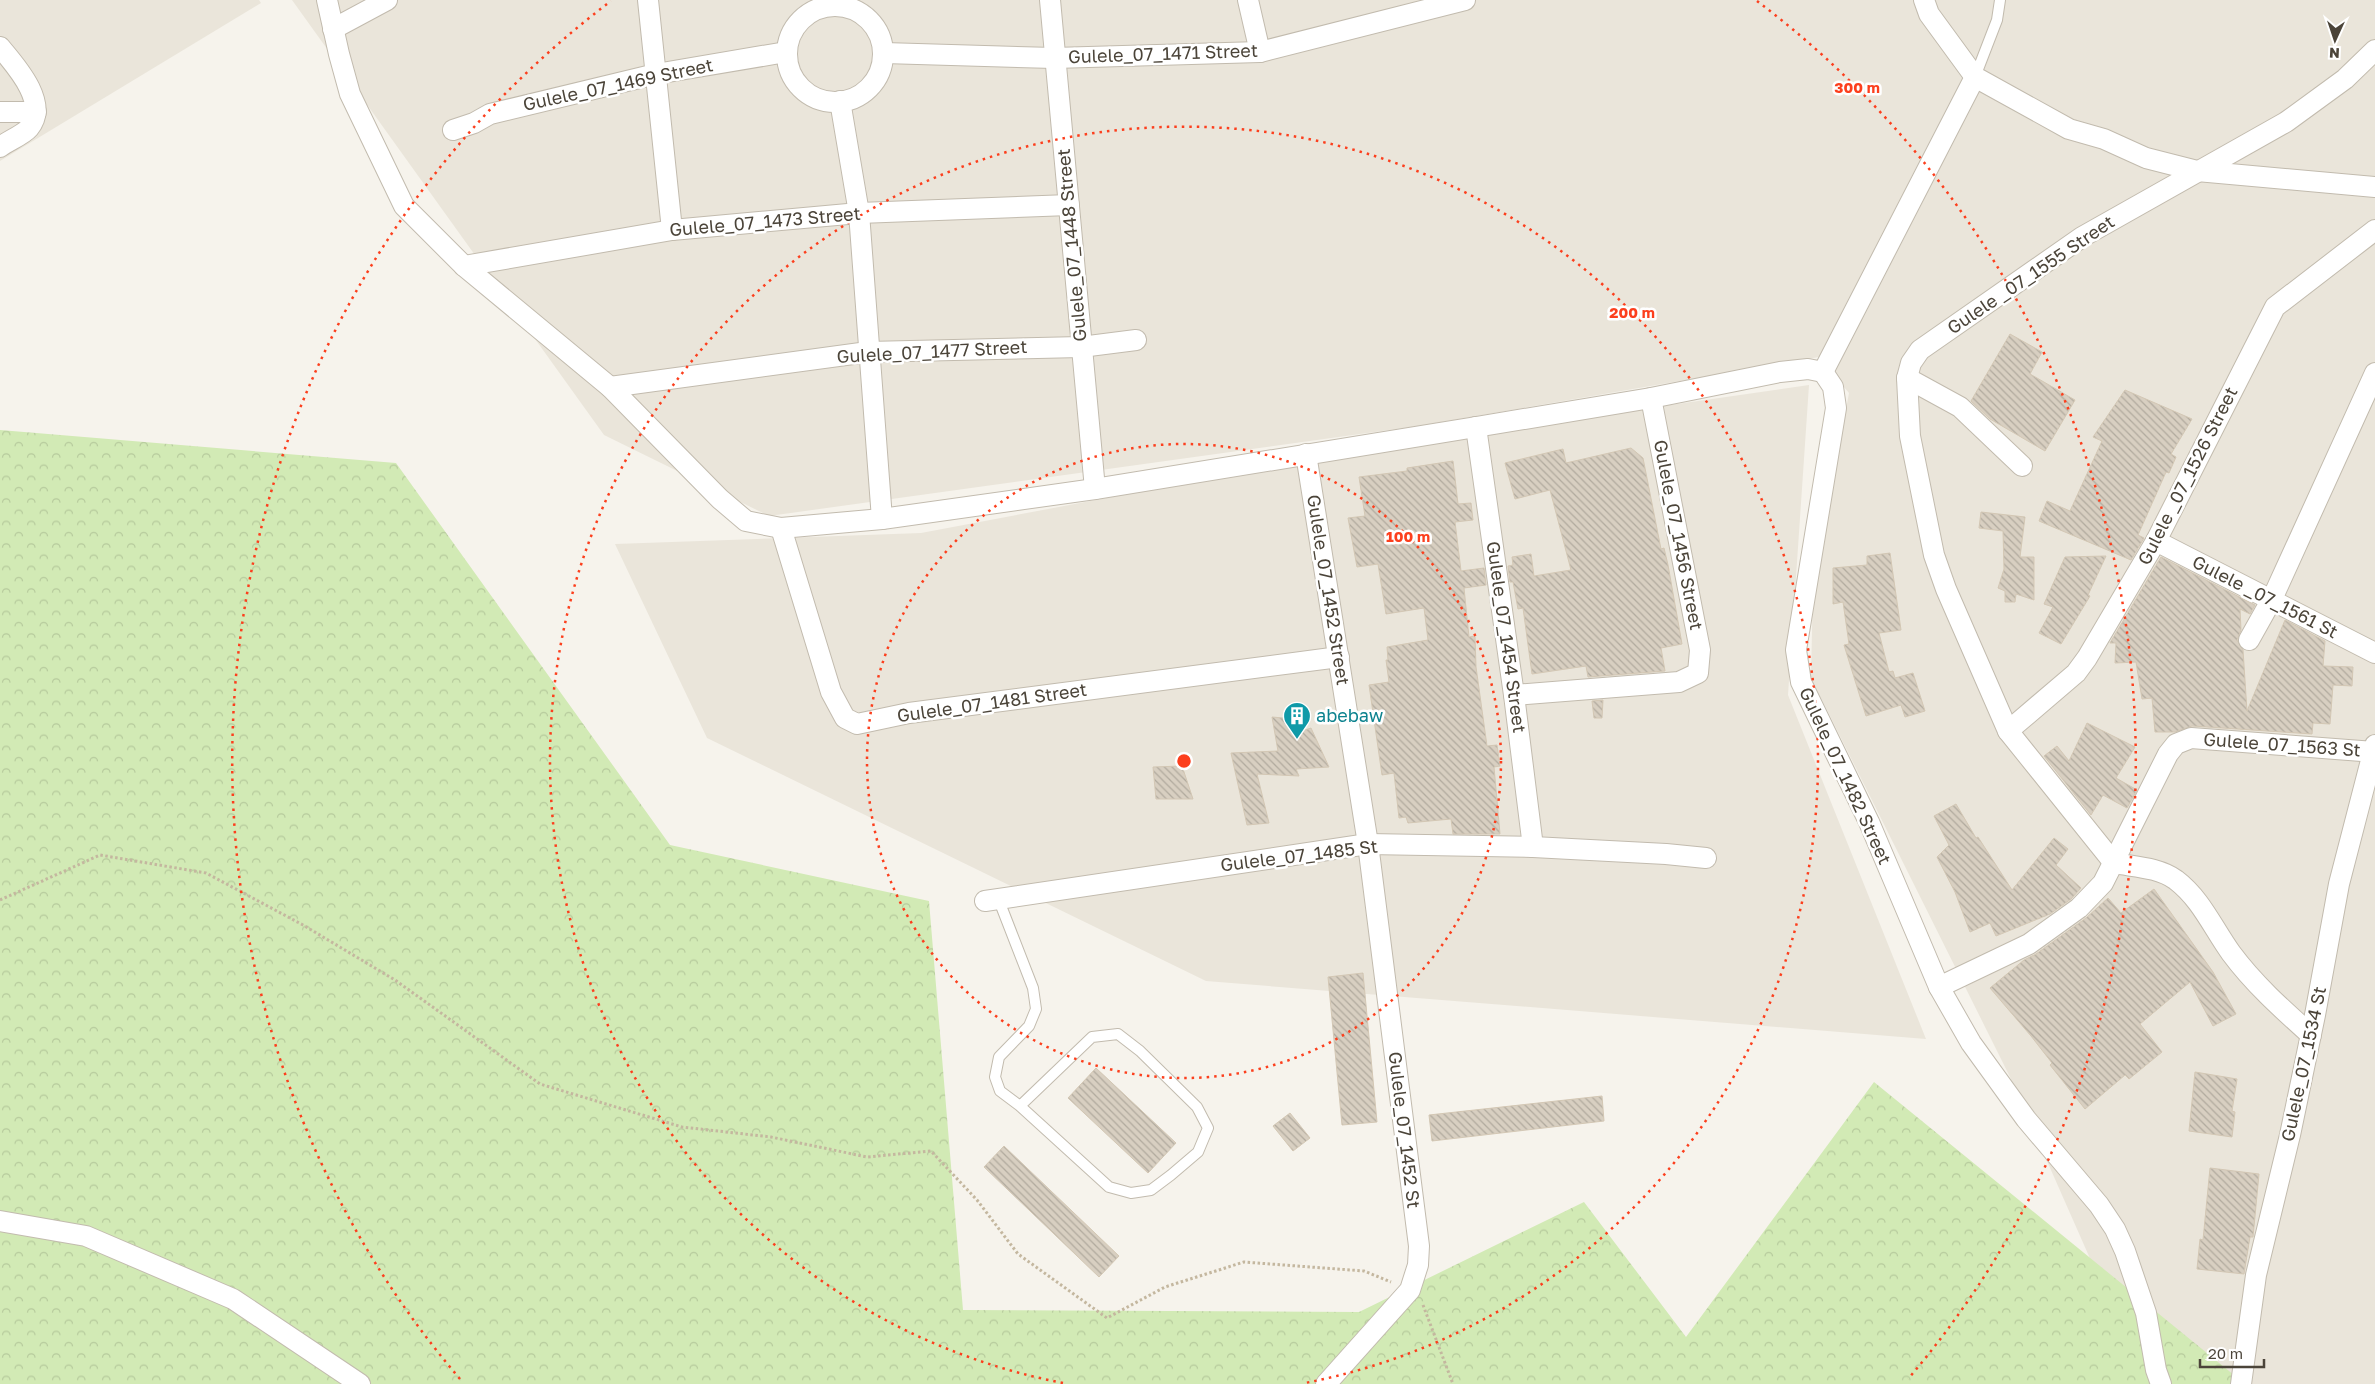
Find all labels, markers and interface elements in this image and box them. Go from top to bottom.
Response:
north arrow [2310,15,2360,65]
street label: Gulele_07_1471 Street [1068,39,1258,67]
text: N [2329,45,2340,62]
street label: Gulele_07_1469 Street [521,53,715,115]
text: 300 m [1834,78,1880,96]
street label: Gulele_07_1448 Street [1052,148,1090,343]
street label: Gulele_07_1473 Street [668,202,861,240]
street label: Gulele _07_1555 Street [1943,210,2118,338]
text: 200 m [1609,303,1655,321]
street label: Gulele_07_1477 Street [836,335,1028,367]
street label: Gulele _07_1526 Street [2133,383,2242,568]
street label: Gulele_07_1456 Street [1650,438,1708,632]
street label: Gulele_07_1452 Street [1303,493,1355,687]
text: 100 m [1386,527,1430,545]
street label: Gulele_07_1454 Street [1483,540,1531,734]
street label: Gulele _07_1561 St [2189,550,2342,642]
street label: Gulele_07_1481 Street [895,678,1088,726]
street label: Gulele_07_1482 Street [1795,683,1897,868]
building icon: abebaw [1282,701,1312,740]
place label: abebaw [1316,704,1384,726]
street label: Gulele_07_1563 St [2203,728,2362,760]
centre of rings [1175,752,1193,770]
street label: Gulele_07_1485 St [1219,834,1379,876]
street label: Gulele_07_1534 St [2276,984,2330,1143]
street label: Gulele_07_1452 St [1384,1050,1426,1210]
scale bar [2200,1336,2264,1368]
text: 20 m [2208,1344,2243,1362]

